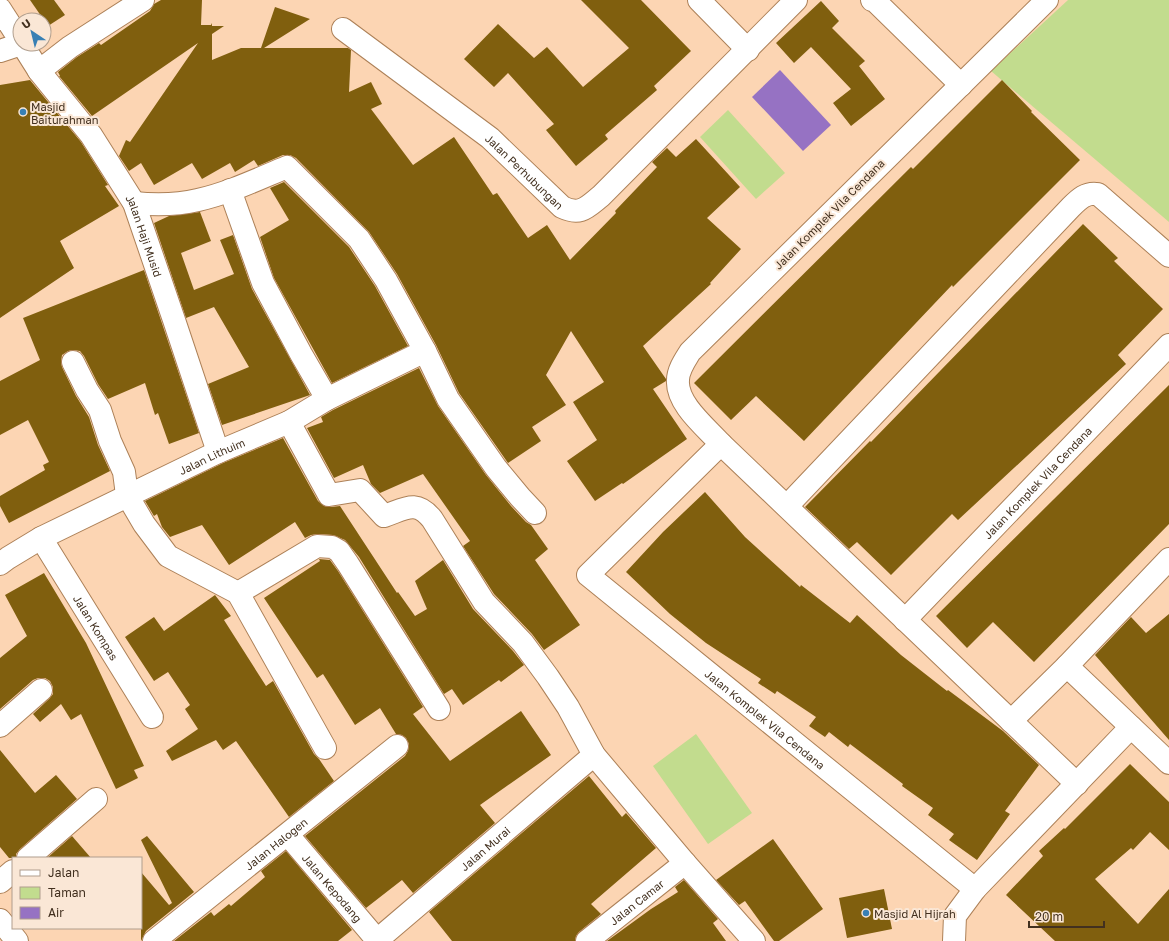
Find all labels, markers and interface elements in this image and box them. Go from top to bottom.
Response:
north arrow [12,12,52,52]
text: U [19,16,33,31]
place label: Masjid Baiturahman [31,100,98,126]
marker: Masjid Baiturahman [18,107,28,117]
street label: Jalan Perhubungan [483,131,566,211]
street label: Jalan Komplek Vila Cendana [771,156,887,272]
street label: Jalan Haji Musid [124,192,165,278]
street label: Jalan Komplek Vila Cendana [981,423,1094,541]
street label: Jalan Lithuim [176,435,247,477]
street label: Jalan Kompas [71,592,121,662]
street label: Jalan Komplek Vila Cendana [703,666,828,771]
street label: Jalan Halogen [242,814,309,872]
street label: Jalan Murai [457,823,512,873]
street label: Jalan Kepodang [300,851,365,924]
legend [12,857,142,929]
text: Jalan [48,865,79,880]
street label: Jalan Camar [607,876,667,927]
text: Taman [48,885,86,900]
scale bar [1029,903,1104,929]
text: Air [48,905,64,920]
place label: Masjid Al Hijrah [874,907,956,920]
marker: Masjid Al Hijrah [861,908,871,918]
text: 20 m [1035,909,1063,924]

